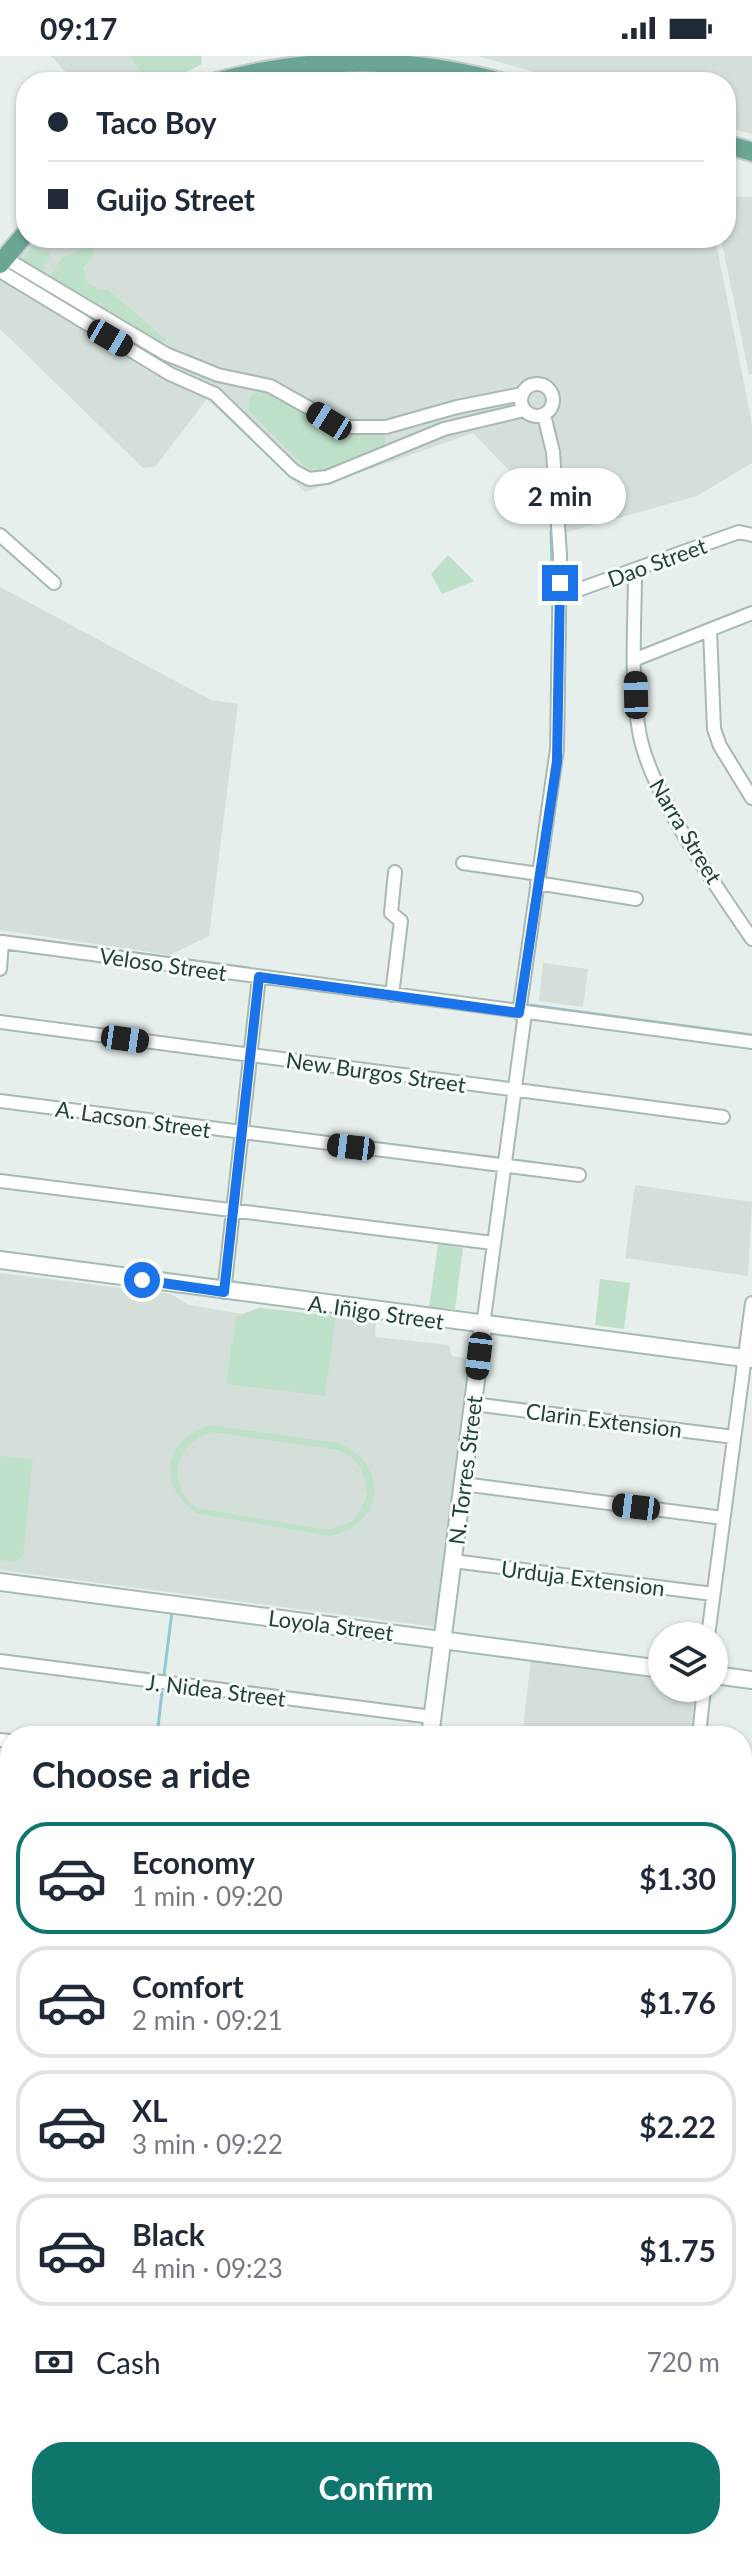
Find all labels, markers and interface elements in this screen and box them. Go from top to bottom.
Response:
text: 09:17 [40,10,117,46]
text: Taco Boy [96,104,217,140]
text: Guijo Street [96,181,255,217]
car [83,316,137,360]
car [302,398,356,444]
callout: 2 min [494,467,626,523]
text: 2 min [528,480,592,512]
street label: Dao Street [604,532,710,592]
route end [542,565,578,601]
car [624,671,648,719]
street label: Narra Street [644,774,728,889]
street label: Veloso Street [98,942,228,986]
car [100,1024,150,1054]
street label: New Burgos Street [284,1046,468,1098]
street label: A. Lacson Street [54,1095,212,1143]
car [326,1132,376,1162]
route start [124,1262,160,1298]
street label: A. Iñigo Street [306,1289,446,1335]
car [464,1331,494,1381]
street label: N. Torres Street [442,1394,488,1546]
street label: Clarin Extension [524,1397,684,1443]
car [611,1492,661,1522]
street label: Urduja Extension [500,1555,666,1601]
street label: Loyola Street [267,1604,395,1646]
map controls [648,1622,728,1702]
button: layers [648,1622,728,1702]
street label: J. Nidea Street [145,1668,287,1712]
text: Choose a ride [32,1752,251,1796]
icon: car [36,1842,108,1914]
text: Economy [132,1844,255,1880]
text: $1.30 [639,1860,716,1896]
text: 1 min · 09:20 [132,1880,283,1912]
icon: car [36,1966,108,2038]
text: Comfort [132,1968,244,2004]
text: $1.76 [639,1984,716,2020]
text: 2 min · 09:21 [132,2004,283,2036]
icon: car [36,2090,108,2162]
text: XL [132,2092,168,2128]
text: $2.22 [639,2108,716,2144]
text: 3 min · 09:22 [132,2128,283,2160]
icon: car [36,2214,108,2286]
text: Black [132,2216,205,2252]
text: $1.75 [639,2232,716,2268]
text: 4 min · 09:23 [132,2252,283,2284]
icon: cash [32,2340,76,2384]
text: Cash [96,2344,161,2380]
text: 720 m [647,2346,720,2378]
button: Confirm [32,2442,720,2534]

